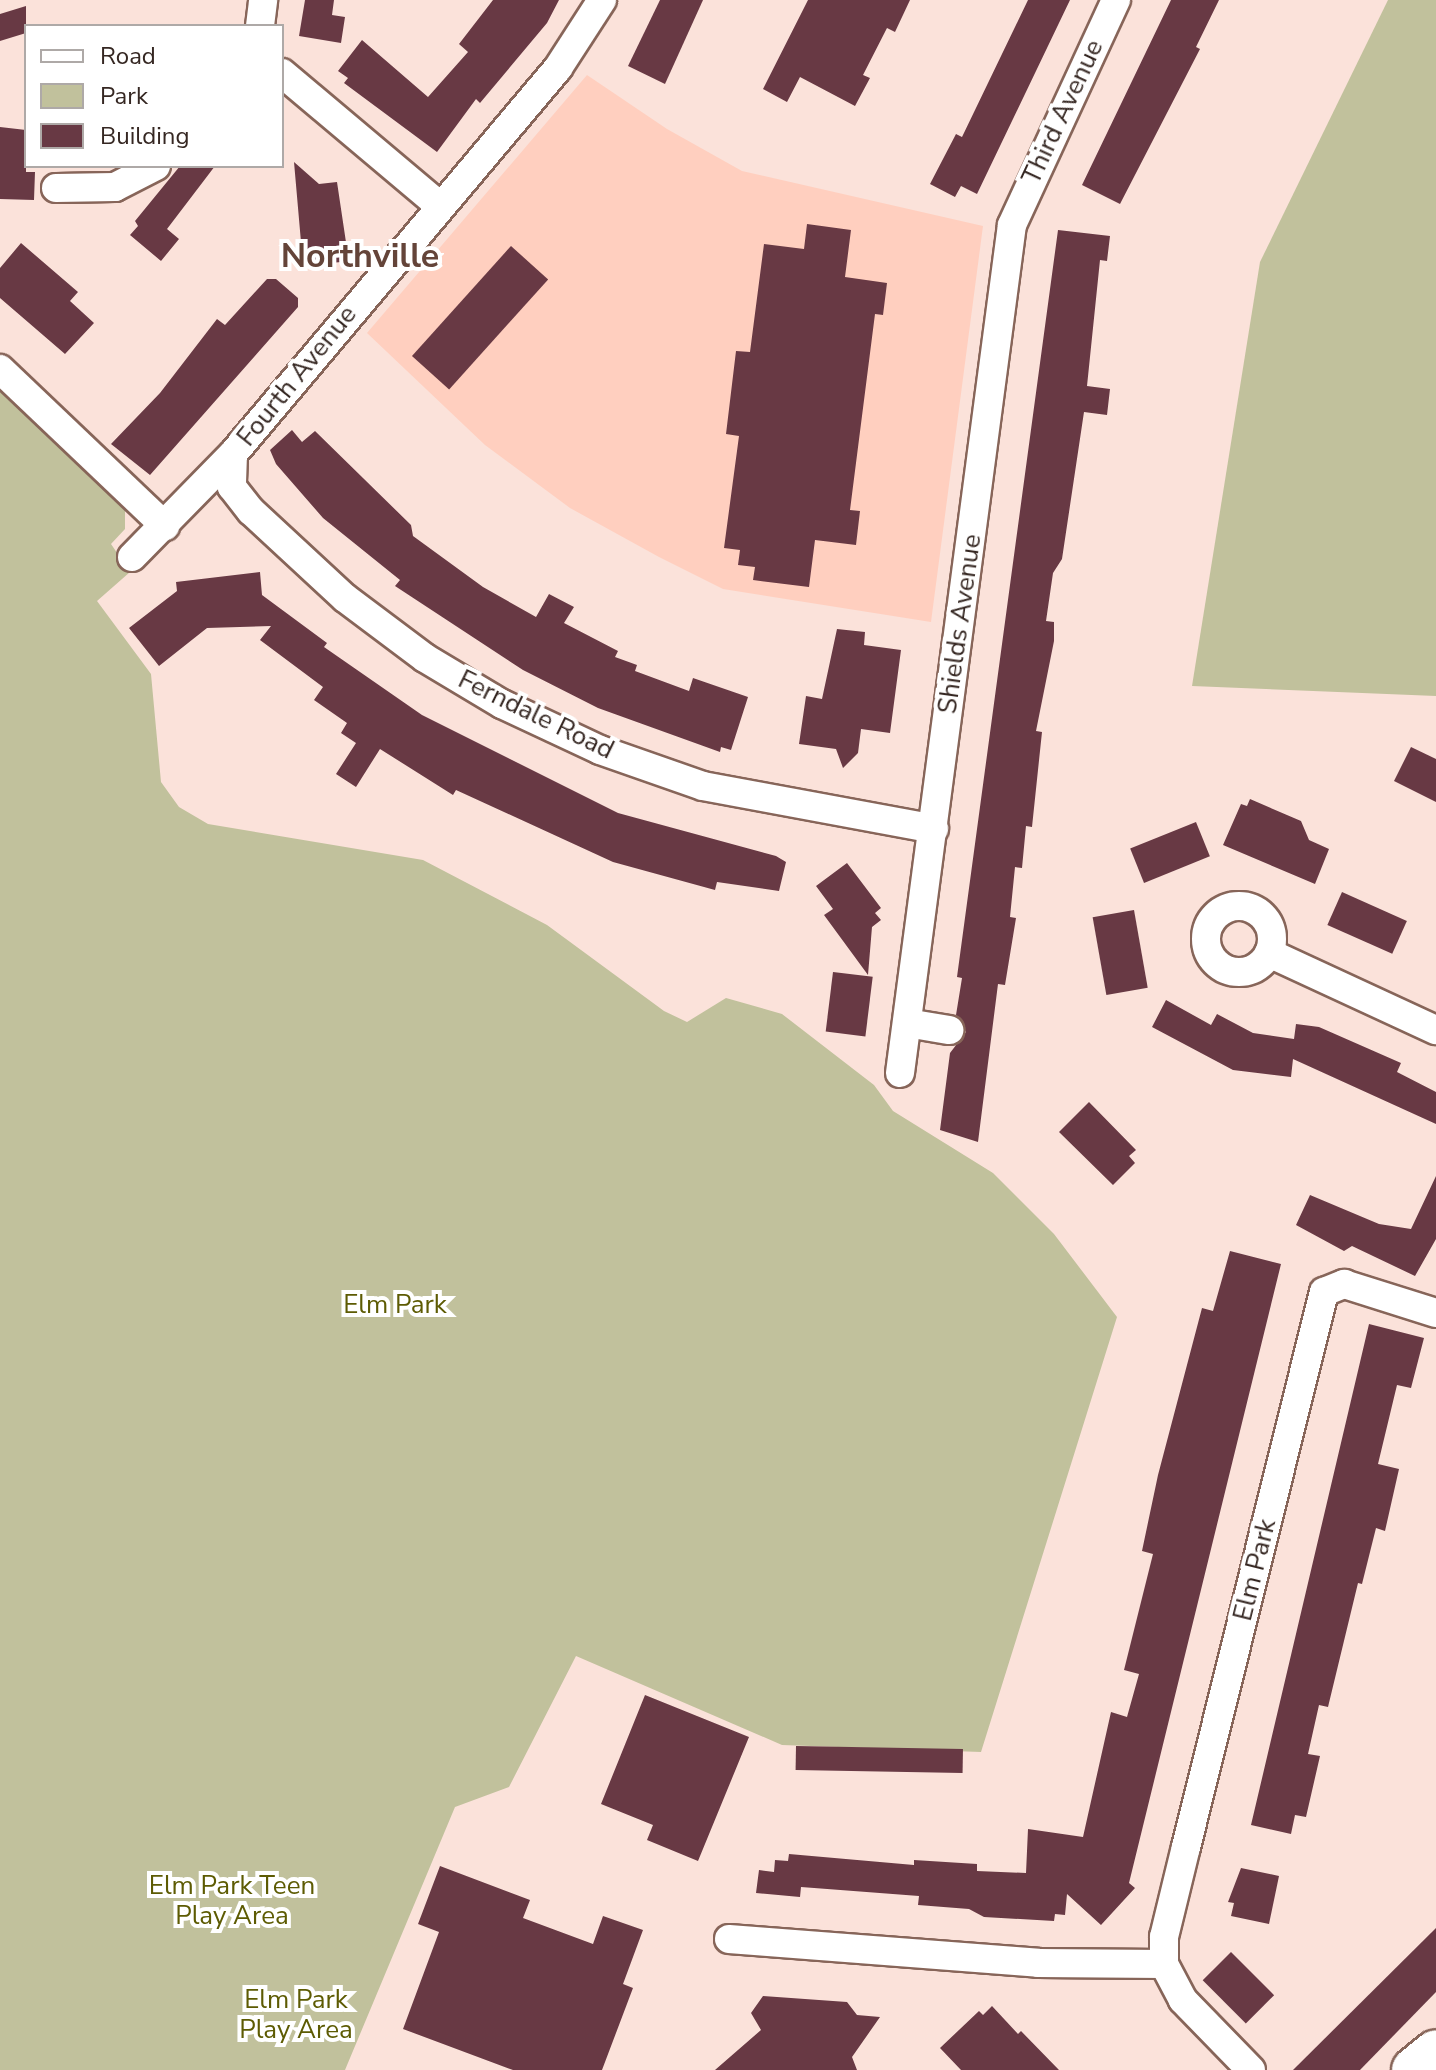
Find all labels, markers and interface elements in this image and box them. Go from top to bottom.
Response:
legend [24,24,284,168]
street label: Third Avenue [1016,35,1110,189]
text: Road [100,40,156,72]
text: Park [100,80,148,112]
text: Building [100,120,190,152]
district label: Northville [281,237,439,277]
street label: Fourth Avenue [231,299,363,453]
street label: Shields Avenue [932,532,988,716]
street label: Ferndale Road [453,664,619,766]
park label: Elm Park [343,1289,447,1321]
street label: Elm Park [1227,1516,1283,1624]
park label: Elm Park Teen Play Area [149,1870,315,1932]
park label: Elm Park Play Area [239,1984,353,2046]

